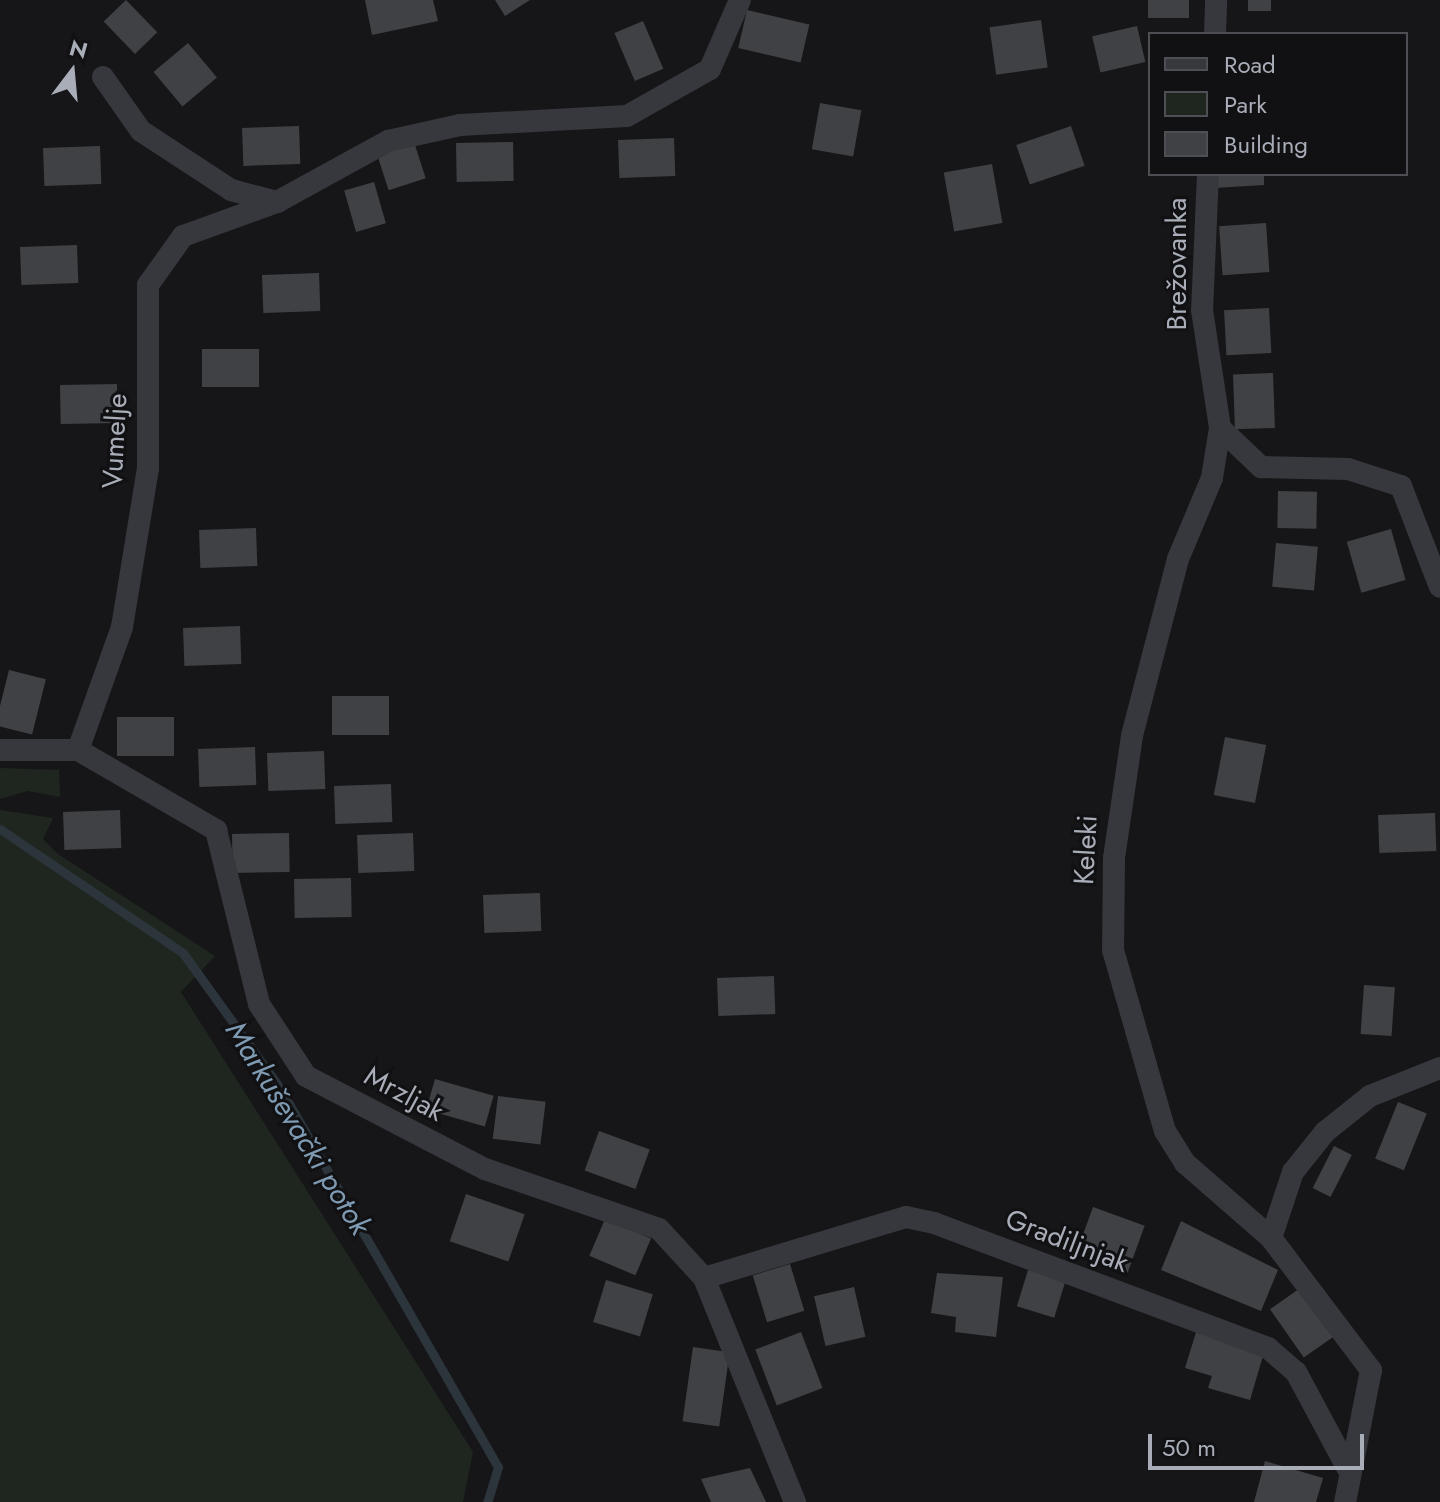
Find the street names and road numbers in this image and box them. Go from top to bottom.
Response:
street label: Brežovanka [1160,198,1194,330]
street label: Vumelje [96,393,134,489]
street label: Keleki [1067,814,1105,886]
street label: Mrzljak [358,1059,450,1129]
street label: Gradiljnjak [1001,1202,1133,1280]

